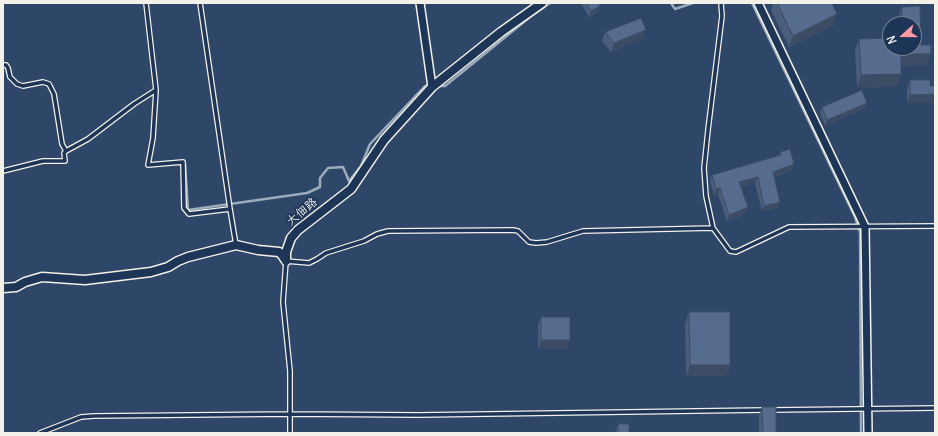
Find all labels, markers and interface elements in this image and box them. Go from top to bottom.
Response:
north arrow [882,16,922,56]
text: N [884,34,900,46]
street label: 大佃路 [284,195,320,229]

